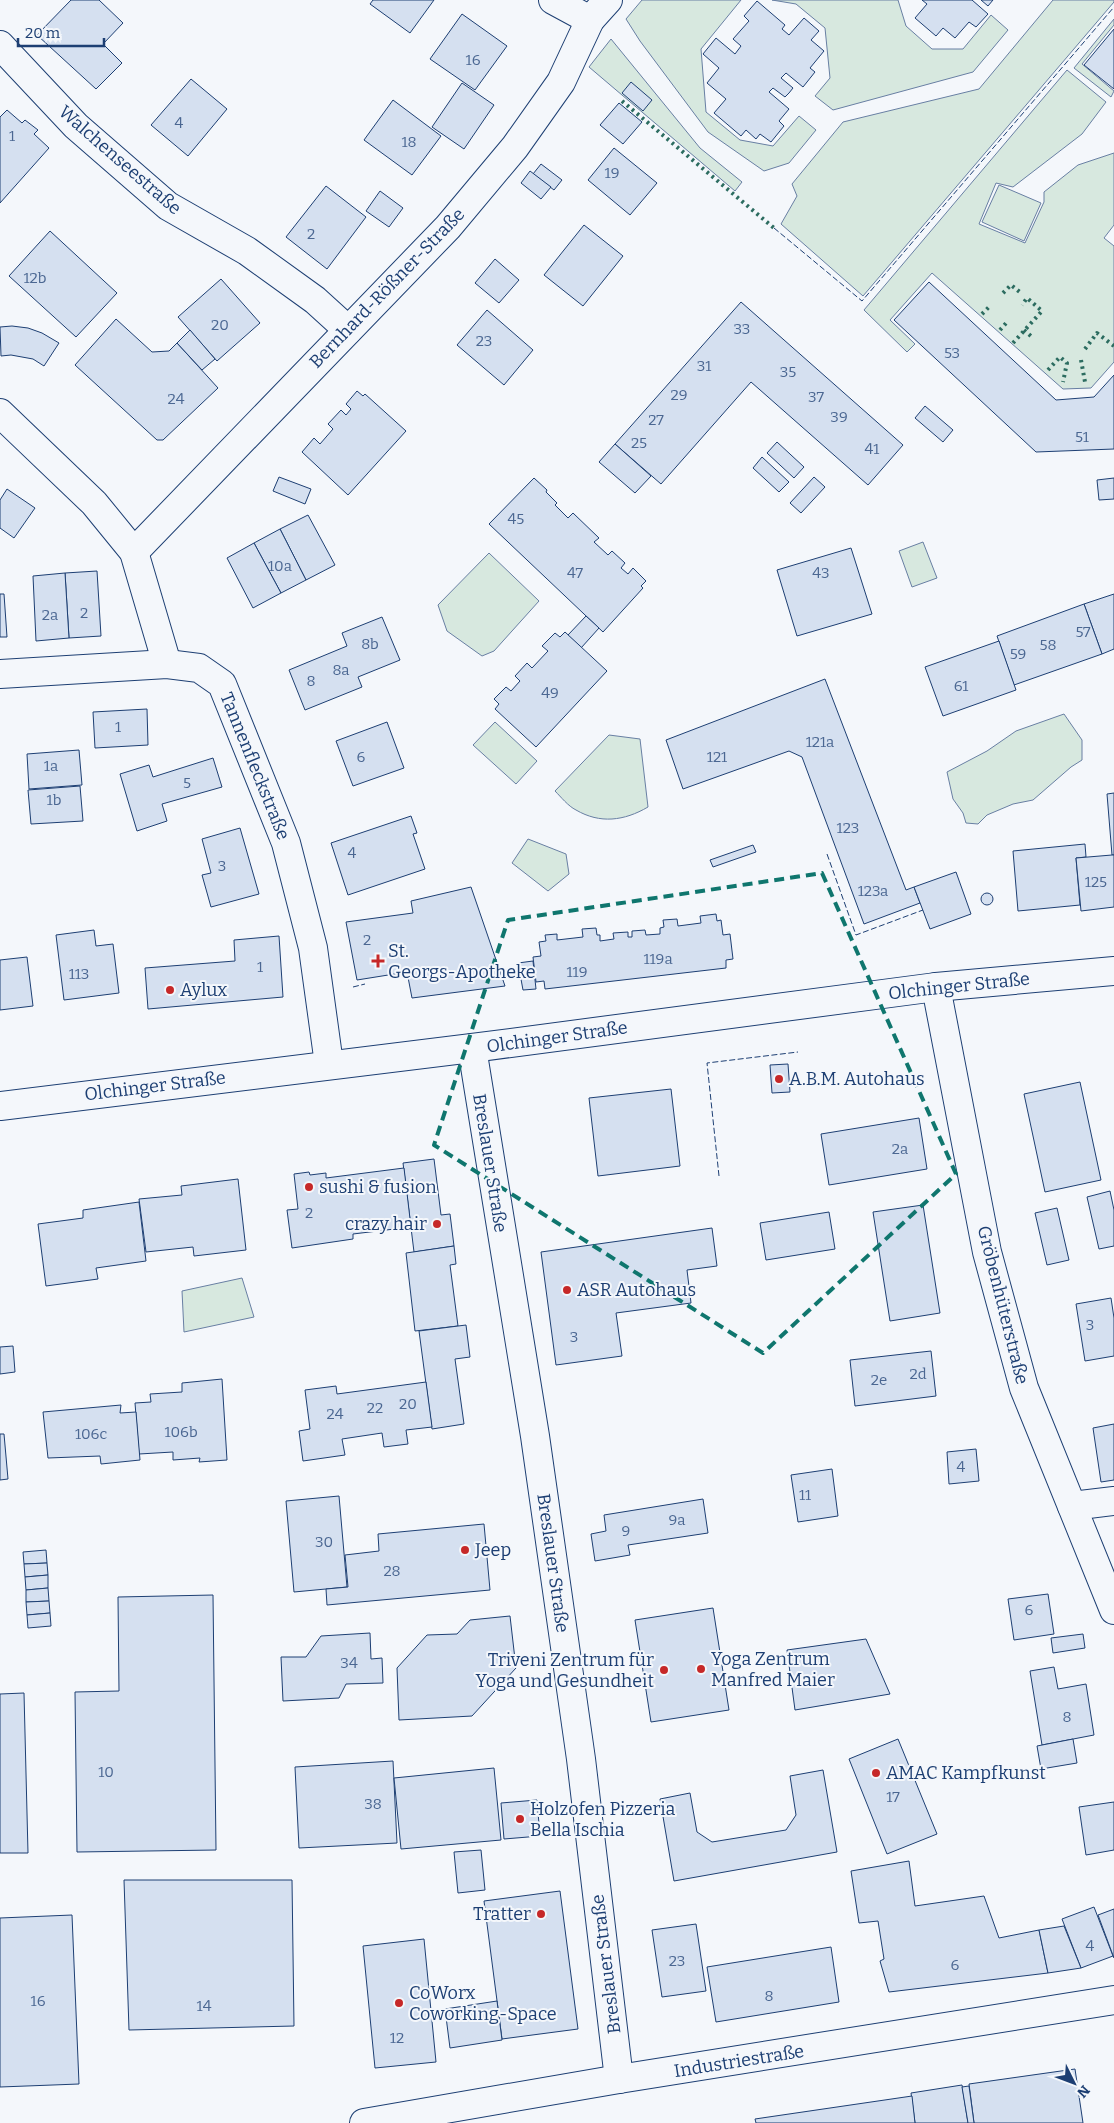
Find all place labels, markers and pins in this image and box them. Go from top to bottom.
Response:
place label: St. Georgs-Apotheke [388,940,536,983]
marker: St. Georgs-Apotheke [372,955,384,967]
place label: Aylux [180,979,227,1001]
marker: Aylux [164,984,176,996]
place label: A.B.M. Autohaus [789,1068,925,1090]
marker: A.B.M. Autohaus [773,1073,785,1085]
place label: sushi & fusion [319,1176,437,1198]
marker: sushi & fusion [303,1181,315,1193]
place label: crazy hair [345,1213,427,1235]
marker: crazy hair [431,1218,443,1230]
place label: ASR Autohaus [577,1279,696,1301]
marker: ASR Autohaus [561,1284,573,1296]
place label: Jeep [474,1539,511,1561]
marker: Jeep [459,1544,471,1556]
place label: Yoga Zentrum Manfred Maier [711,1648,835,1691]
place label: Triveni Zentrum für Yoga und Gesundheit [476,1649,654,1692]
marker: Yoga Zentrum Manfred Maier [695,1663,707,1675]
marker: Triveni Zentrum für Yoga und Gesundheit [658,1664,670,1676]
place label: AMAC Kampfkunst [886,1762,1046,1784]
marker: AMAC Kampfkunst [870,1767,882,1779]
place label: Holzofen Pizzeria Bella Ischia [530,1798,675,1841]
marker: Holzofen Pizzeria Bella Ischia [514,1813,526,1825]
place label: Tratter [473,1903,531,1925]
marker: Tratter [535,1908,547,1920]
place label: CoWorx Coworking-Space [409,1982,557,2025]
marker: CoWorx Coworking-Space [393,1997,405,2009]

